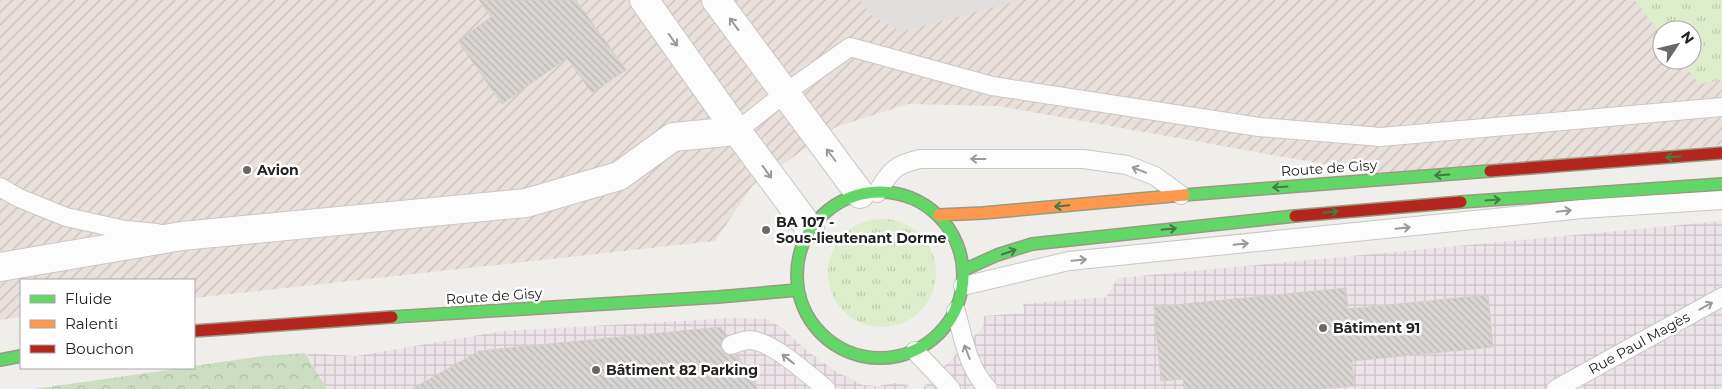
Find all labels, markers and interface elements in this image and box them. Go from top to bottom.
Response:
one-way arrow [729,17,739,31]
north arrow [1652,20,1702,70]
text: N [1677,28,1698,47]
one-way arrow [668,32,678,46]
one-way arrow [825,149,836,162]
one-way arrow [1666,152,1682,161]
one-way arrow [970,154,986,164]
street label: Route de Gisy [1280,156,1378,180]
place label: Avion [256,161,299,179]
marker: Avion [241,164,253,176]
one-way arrow [762,165,772,179]
one-way arrow [1132,165,1147,174]
one-way arrow [1434,170,1450,179]
one-way arrow [1272,182,1288,192]
one-way arrow [1485,196,1501,205]
one-way arrow [1055,201,1071,210]
one-way arrow [1556,206,1572,216]
one-way arrow [1323,207,1339,217]
place label: BA 107 - Sous-lieutenant Dorme [776,213,947,247]
one-way arrow [1394,223,1410,233]
marker: BA 107 - Sous-lieutenant Dorme [760,224,772,236]
one-way arrow [1161,224,1177,234]
one-way arrow [1233,239,1249,249]
one-way arrow [1001,246,1017,256]
one-way arrow [1071,255,1087,264]
legend [20,279,195,369]
street label: Route de Gisy [445,284,543,308]
text: Fluide [65,289,112,308]
one-way arrow [1698,301,1713,310]
street label: Rue Paul Magès [1585,308,1693,378]
text: Ralenti [65,314,118,333]
place label: Bâtiment 91 [1333,319,1420,337]
marker: Bâtiment 91 [1317,322,1329,334]
text: Bouchon [65,339,134,358]
one-way arrow [962,345,972,360]
one-way arrow [781,354,795,364]
place label: Bâtiment 82 Parking [606,361,758,379]
marker: Bâtiment 82 Parking [590,364,602,376]

